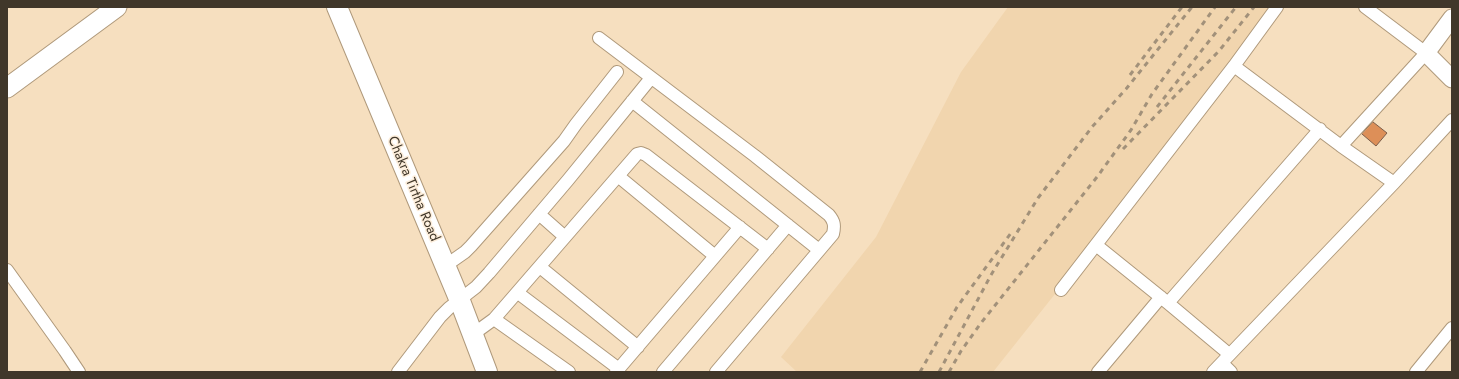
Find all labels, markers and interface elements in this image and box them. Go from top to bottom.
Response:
street label: Chakra Tirtha Road [383,134,443,244]

